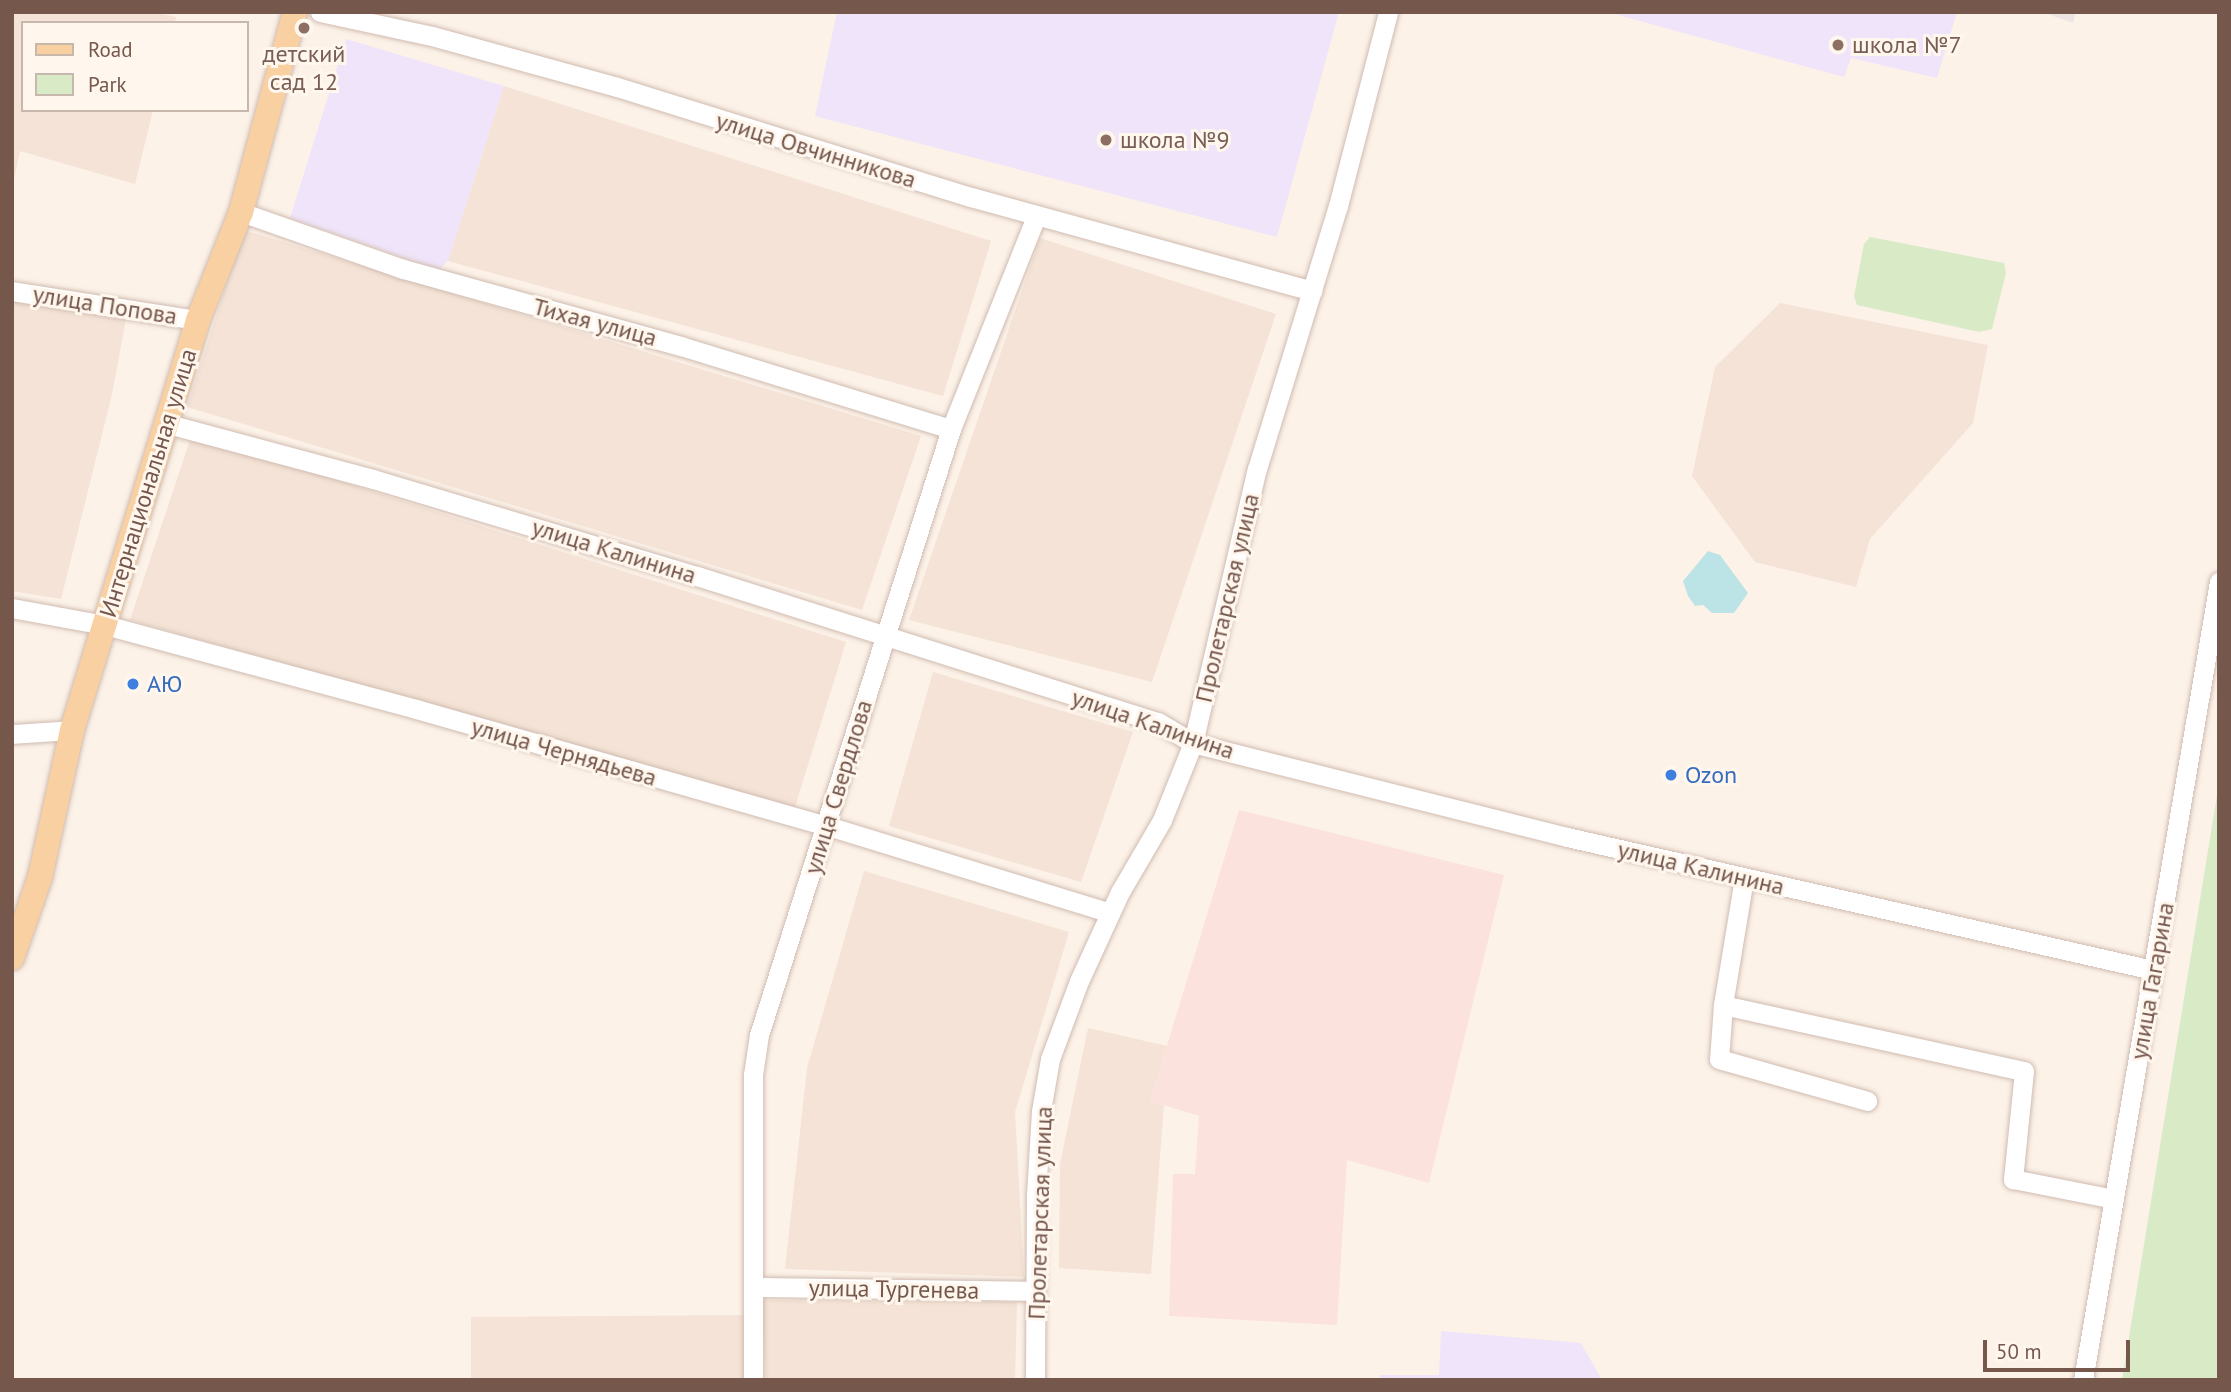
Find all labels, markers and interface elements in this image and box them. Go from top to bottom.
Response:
marker: детский сад 12 [296,20,312,36]
legend [21,21,248,112]
place label: школа №7 [1852,31,1962,59]
text: Road [88,36,132,63]
marker: школа №7 [1830,37,1846,53]
place label: детский сад 12 [263,40,345,96]
text: Park [88,71,127,98]
street label: улица Овчинникова [712,106,920,194]
place label: школа №9 [1120,126,1230,154]
marker: школа №9 [1098,132,1114,148]
street label: улица Попова [31,279,179,331]
street label: Тихая улица [530,292,660,352]
street label: Интернациональная улица [93,345,203,621]
street label: Пролетарская улица [1189,491,1265,705]
street label: улица Калинина [528,512,700,590]
place label: АЮ [147,670,182,698]
marker: АЮ [125,676,141,692]
street label: улица Калинина [1068,683,1238,765]
street label: улица Свердлова [798,696,878,878]
street label: улица Чернядьева [468,712,660,792]
place label: Ozon [1685,761,1737,789]
marker: Ozon [1663,767,1679,783]
street label: улица Калинина [1615,835,1787,901]
street label: улица Гагарина [2124,900,2180,1062]
street label: Пролетарская улица [1022,1106,1058,1320]
street label: улица Тургенева [808,1273,980,1305]
scale bar [1986,1326,2133,1370]
text: 50 m [1996,1338,2042,1365]

